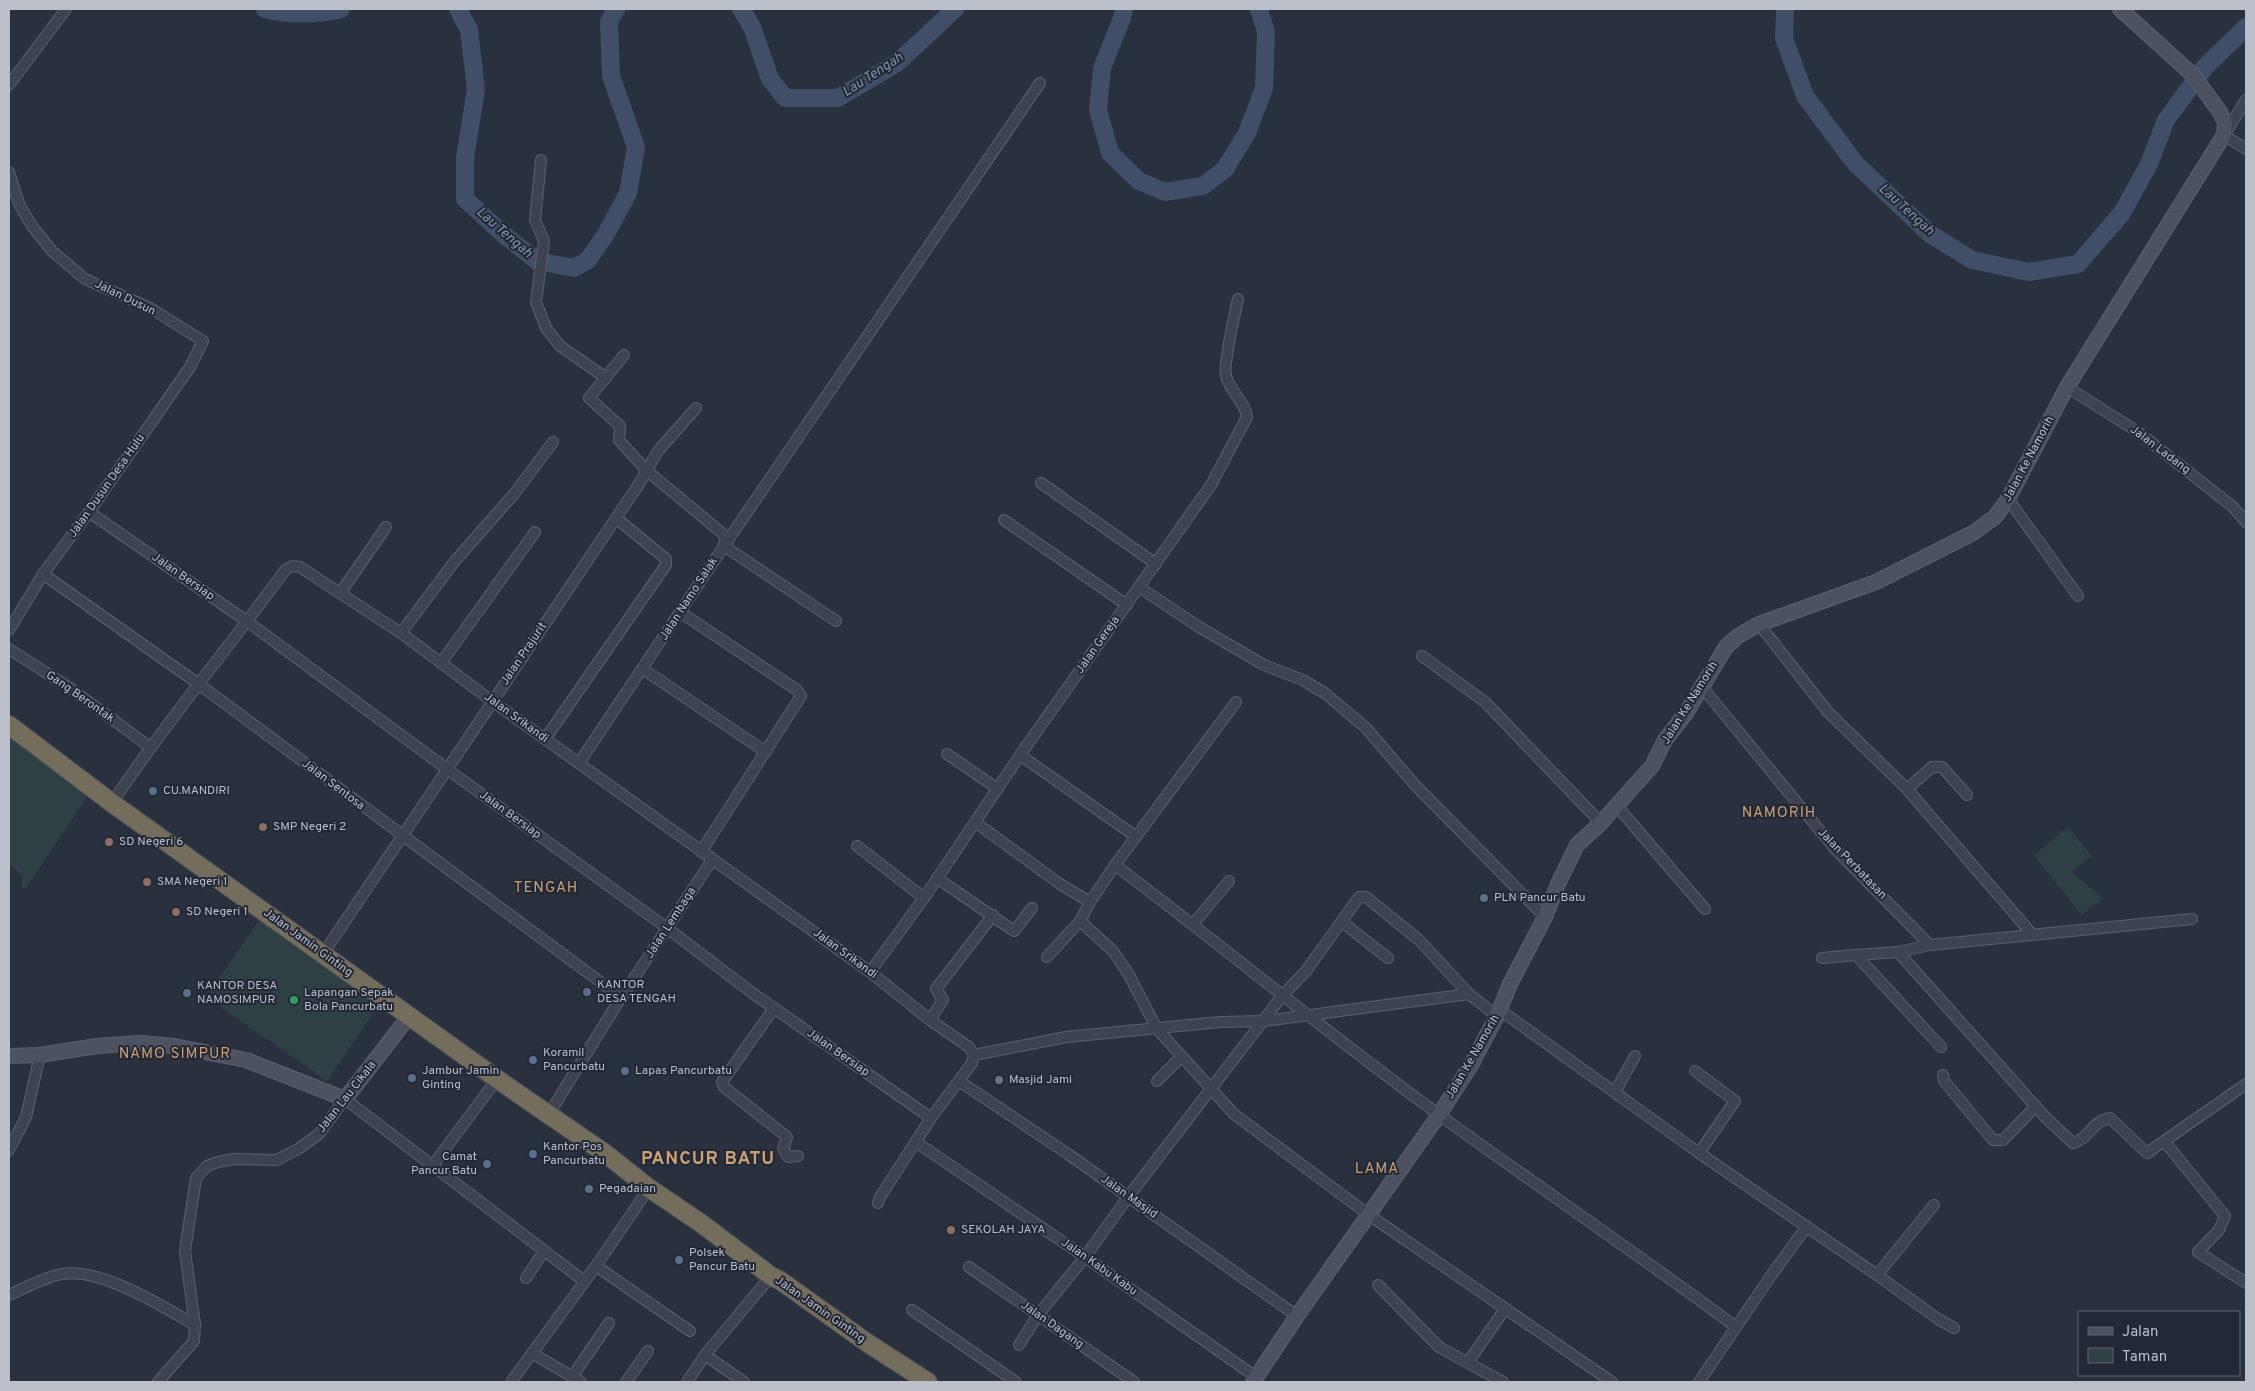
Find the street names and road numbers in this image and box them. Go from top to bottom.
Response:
street label: Jalan Dusun [92,276,158,320]
street label: Jalan Ke Namorih [2000,413,2058,505]
street label: Jalan Ladang [2126,422,2194,478]
street label: Jalan Dusun Desa Hulu [65,431,149,541]
street label: Jalan Bersiap [148,549,218,605]
street label: Jalan Namo Salak [656,554,722,644]
street label: Jalan Gereja [1072,613,1124,677]
street label: Jalan Prajurit [497,619,551,689]
street label: Jalan Ke Namorih [1658,658,1722,748]
street label: Gang Berontak [42,667,118,727]
street label: Jalan Srikandi [480,689,552,747]
street label: Jalan Sentosa [298,756,368,814]
street label: Jalan Bersiap [476,787,544,843]
street label: Jalan Perbatasan [1814,825,1890,903]
street label: Jalan Lembaga [642,884,700,962]
street label: Jalan Jamin Ginting [260,905,356,981]
street label: Jalan Srikandi [809,925,881,983]
street label: Jalan Ke Namorih [1442,1012,1504,1102]
street label: Jalan Bersiap [803,1025,873,1081]
street label: Jalan Lau Cikala [314,1058,380,1136]
street label: Jalan Masjid [1097,1171,1161,1223]
street label: Jalan Kabu Kabu [1058,1235,1140,1299]
street label: Jalan Jamin Ginting [772,1273,868,1347]
street label: Jalan Dagang [1017,1297,1087,1353]

